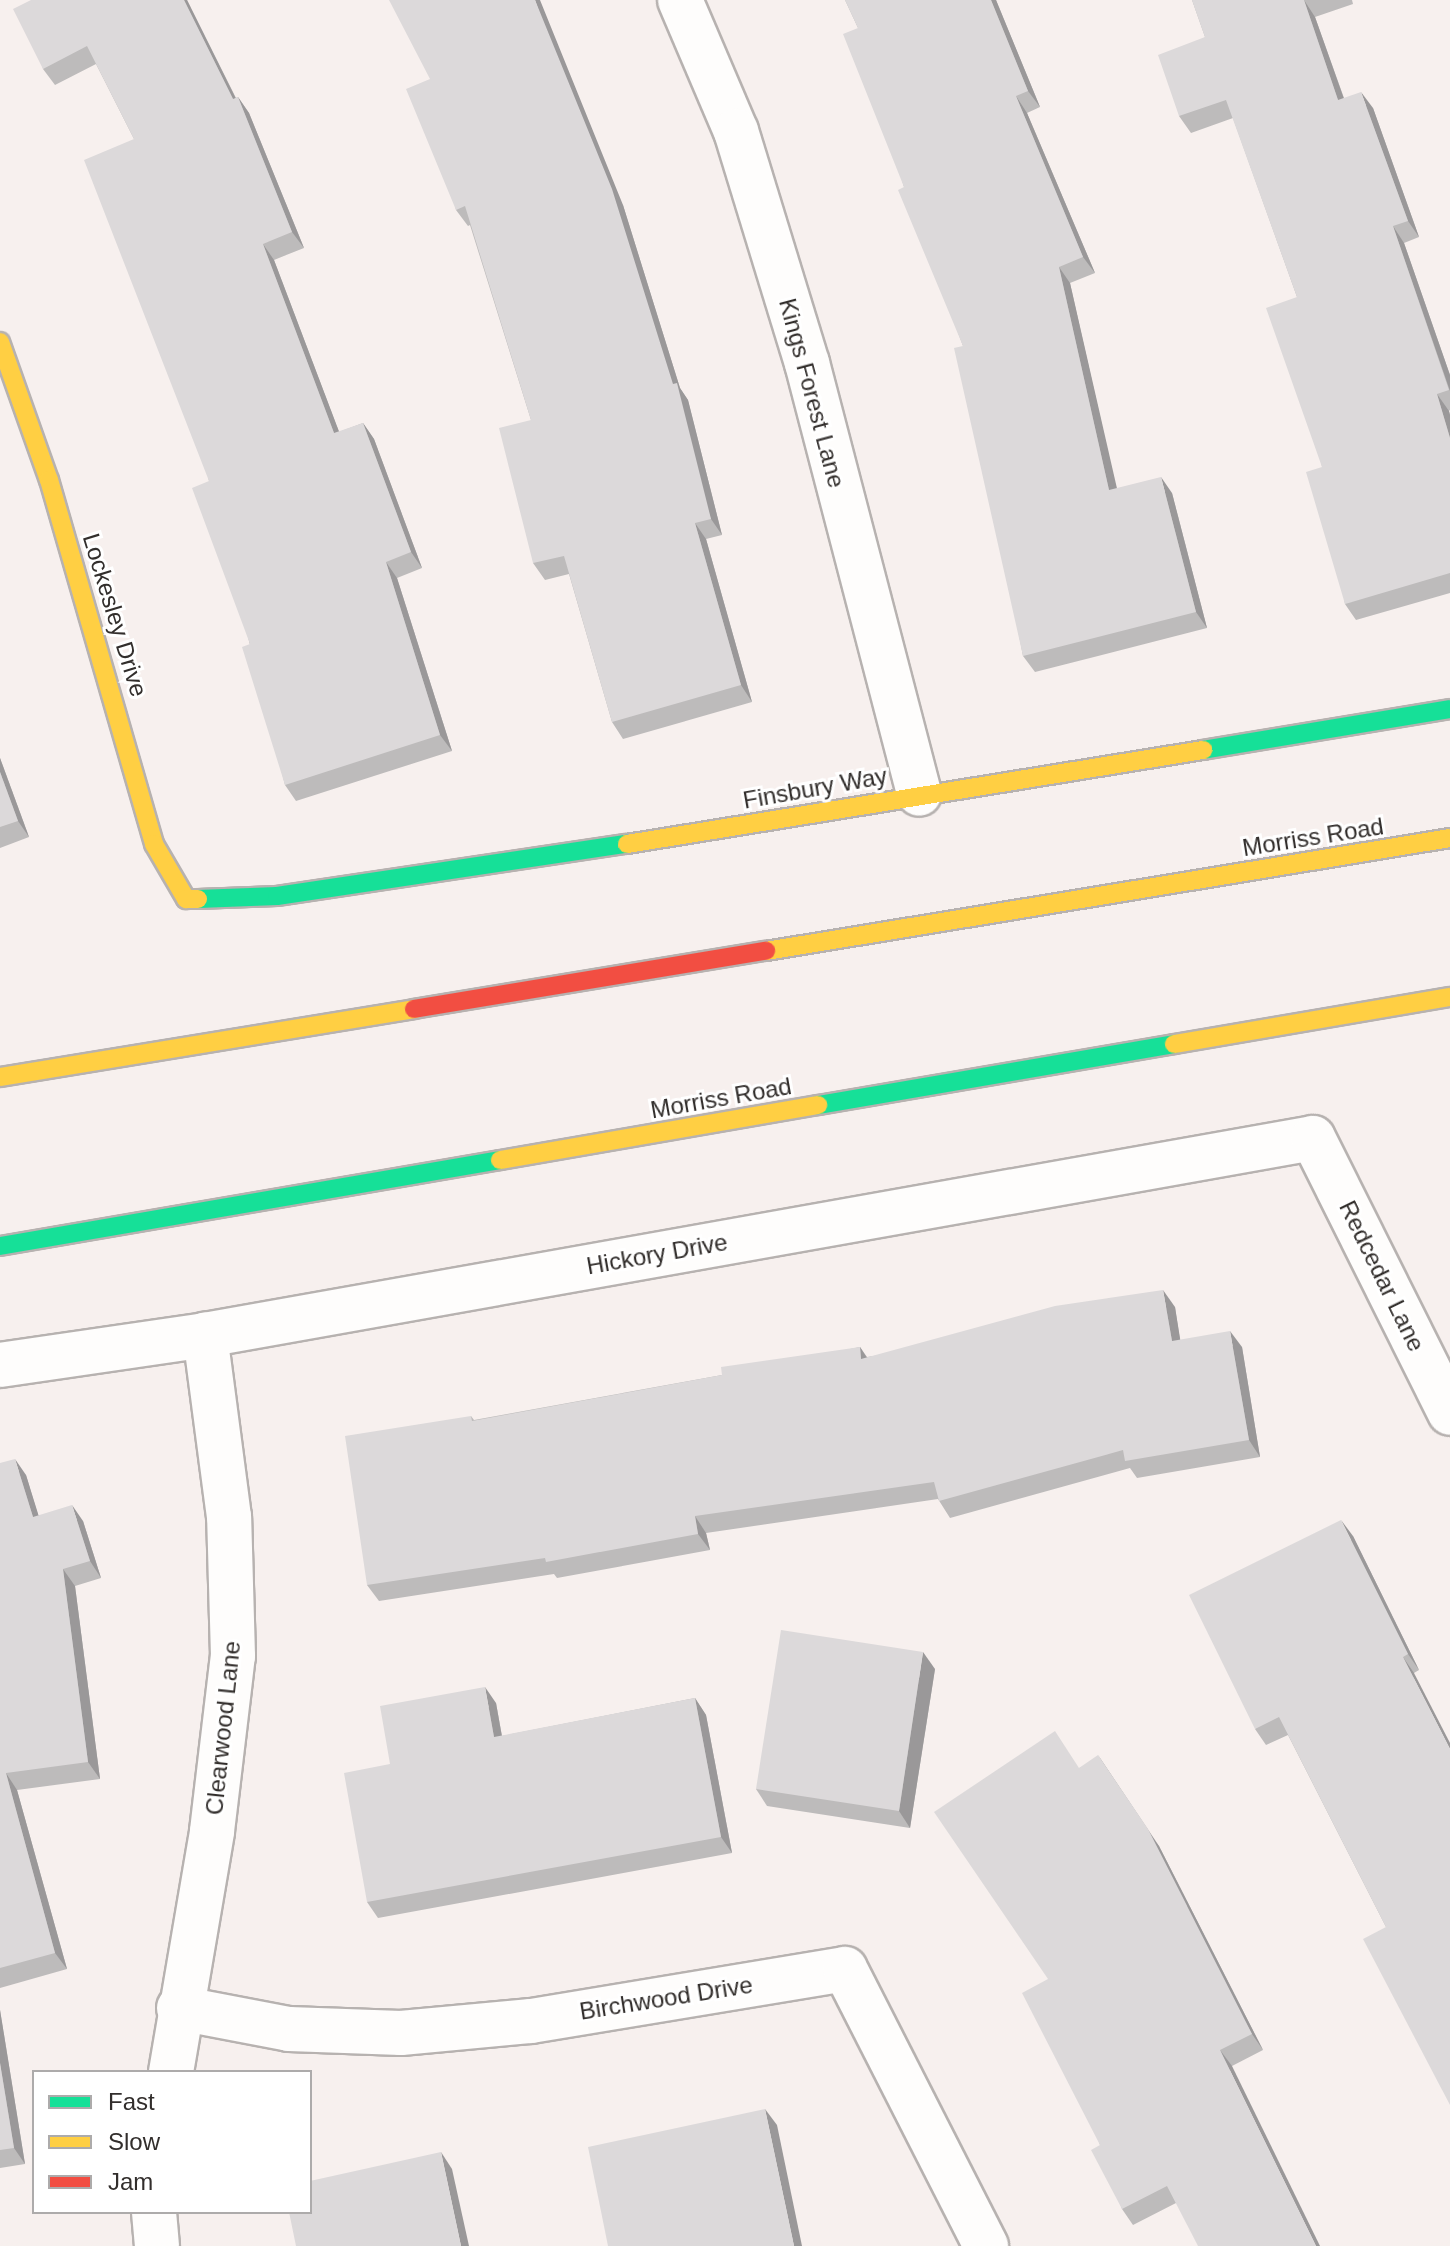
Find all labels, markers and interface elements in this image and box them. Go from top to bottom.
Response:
street label: Kings Forest Lane [773,295,851,491]
street label: Lockesley Drive [76,530,154,700]
street label: Finsbury Way [741,761,889,815]
street label: Morriss Road [1240,812,1386,862]
street label: Morriss Road [648,1071,794,1125]
street label: Redcedar Lane [1333,1196,1431,1356]
street label: Hickory Drive [584,1227,730,1281]
street label: Clearwood Lane [200,1640,246,1816]
street label: Birchwood Drive [577,1970,755,2026]
legend [32,2070,312,2214]
text: Fast [108,2088,155,2115]
text: Slow [108,2128,160,2155]
text: Jam [108,2168,153,2195]

